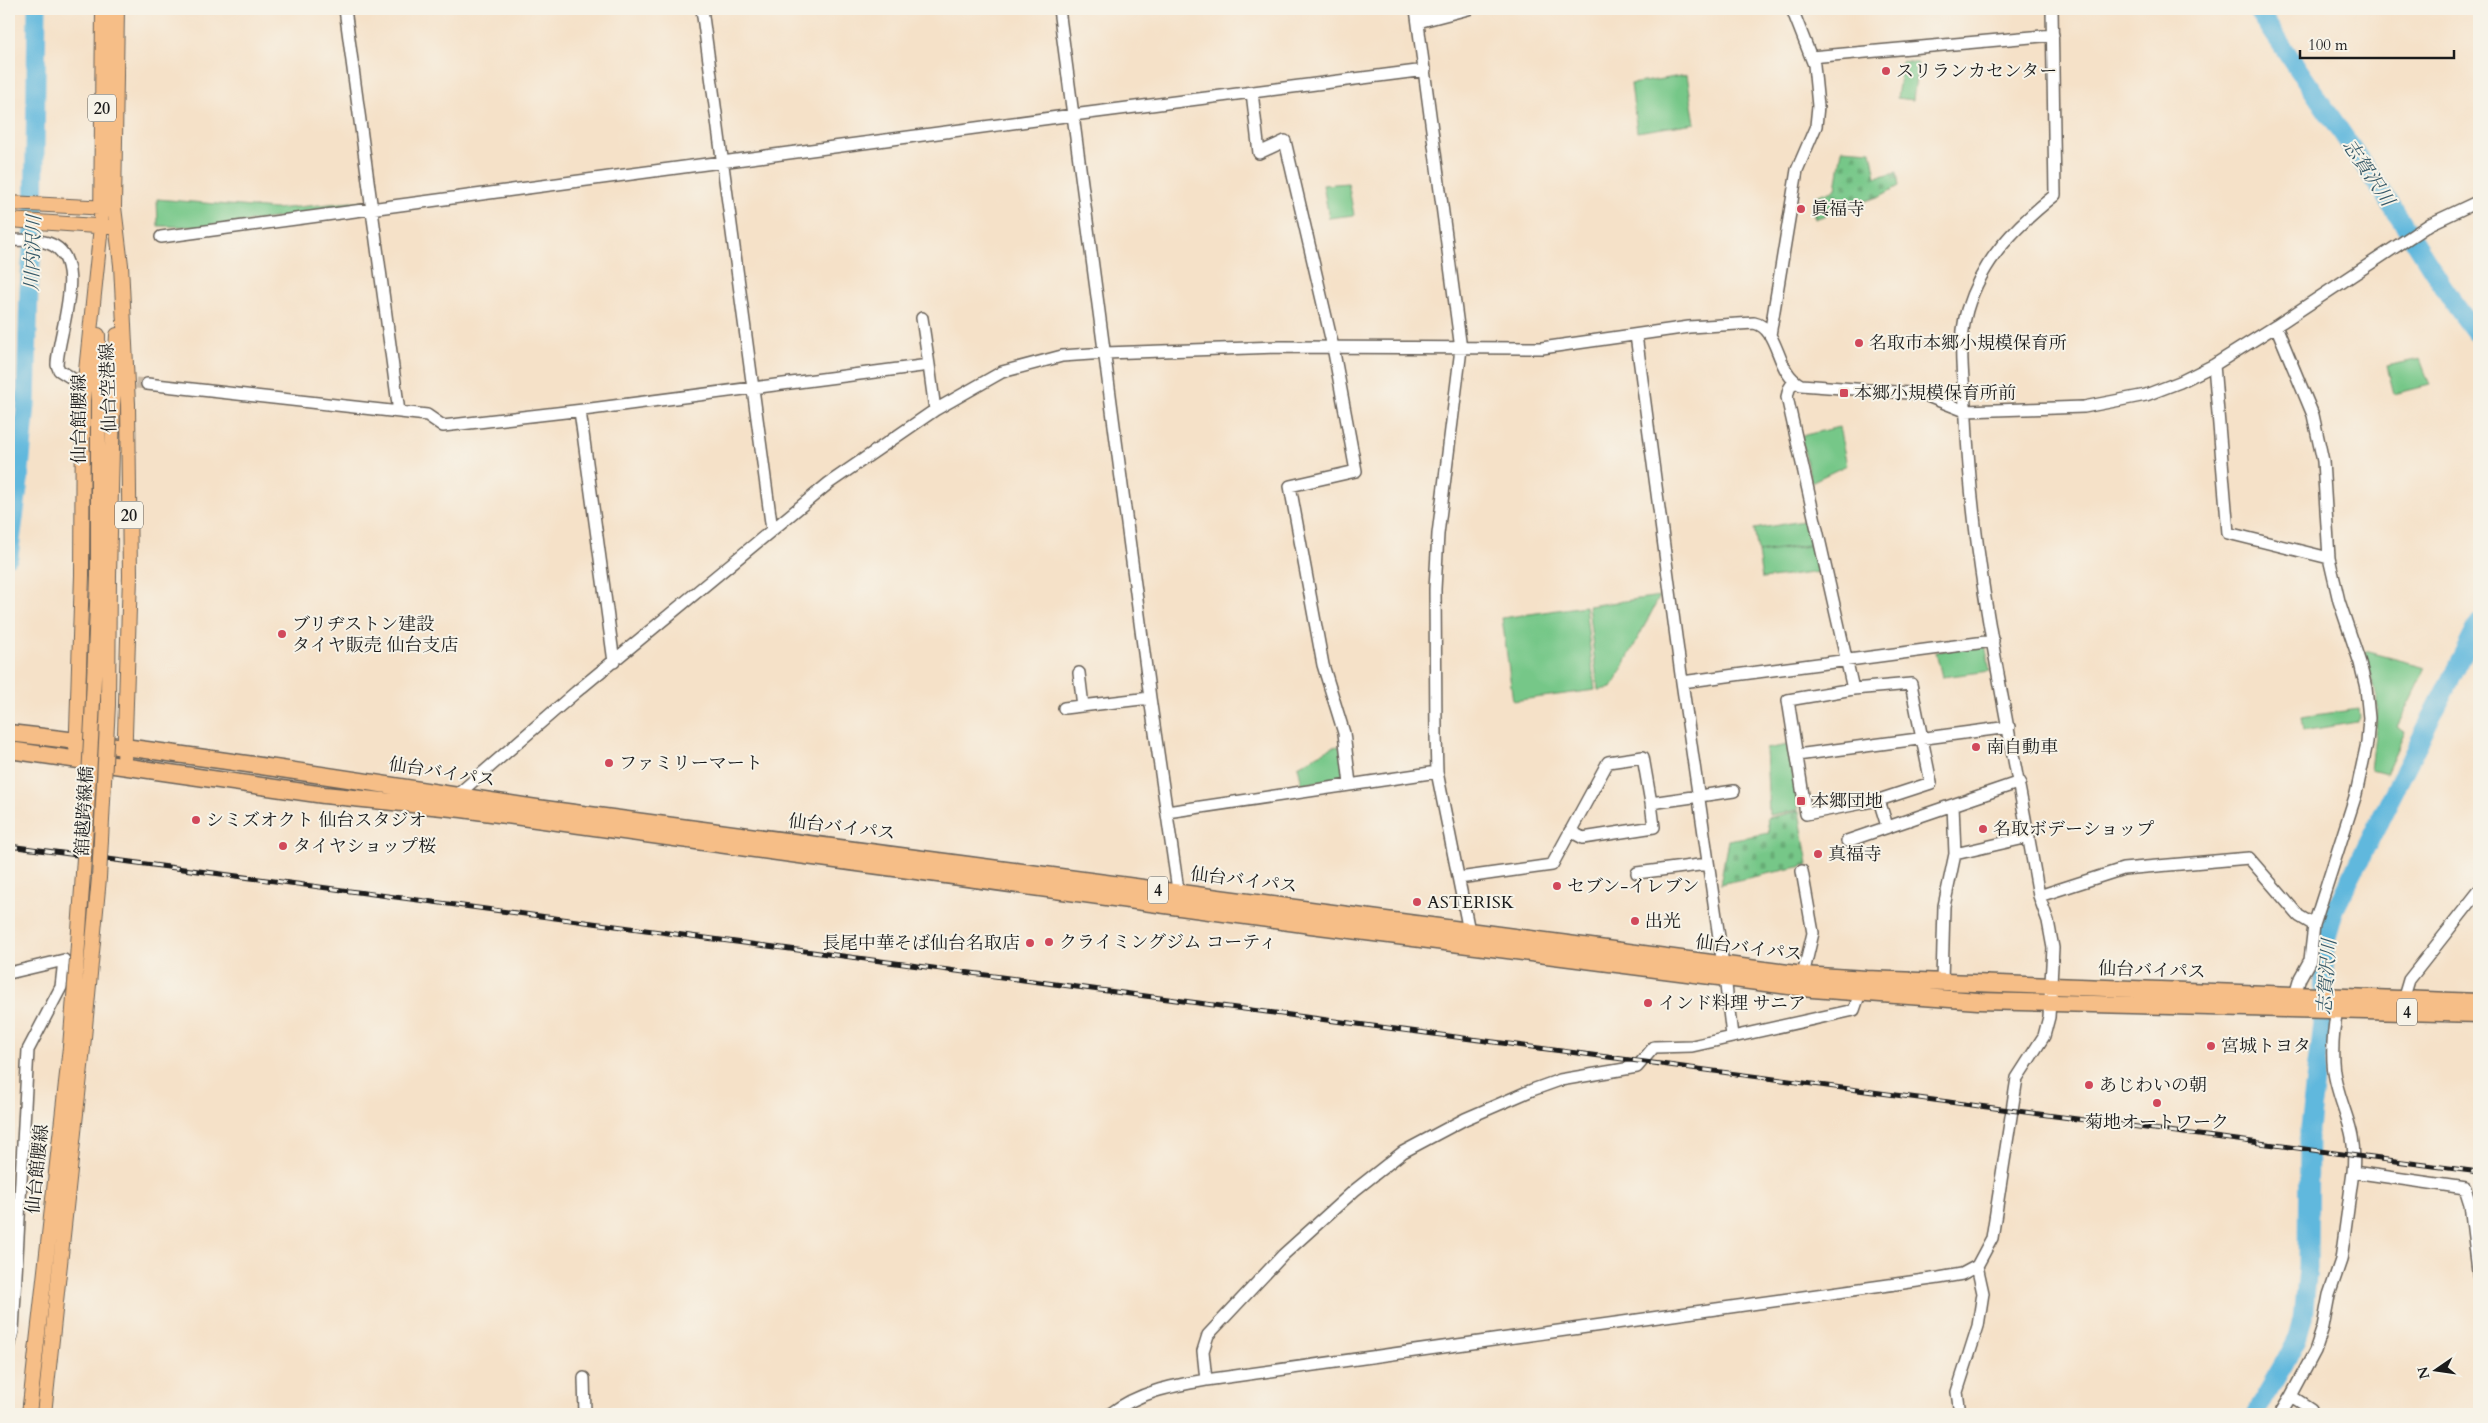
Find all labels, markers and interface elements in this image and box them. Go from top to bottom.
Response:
scale bar [2300,28,2454,60]
text: 100 m [2308,35,2348,55]
place label: スリランカセンター [1896,59,2057,84]
marker: スリランカセンター [1880,65,1892,77]
road number: 20 [88,95,116,122]
water label: 志賀沢川 [2336,134,2401,213]
place label: 眞福寺 [1811,197,1865,222]
marker: 眞福寺 [1795,203,1807,215]
water label: 川内沢川 [19,213,47,291]
place label: 名取市本郷小規模保育所 [1869,331,2067,356]
marker: 名取市本郷小規模保育所 [1853,337,1865,349]
street label: 仙台空港線 [94,343,123,433]
street label: 仙台館腰線 [67,374,92,464]
place label: 本郷小規模保育所前 [1854,381,2016,406]
marker: 本郷小規模保育所前 [1838,387,1850,399]
road number: 20 [115,502,143,528]
place label: ブリヂストン建設 タイヤ販売 仙台支店 [292,612,458,658]
marker: ブリヂストン建設 タイヤ販売 仙台支店 [276,628,288,640]
place label: 南自動車 [1986,735,2058,760]
marker: 南自動車 [1970,741,1982,753]
place label: ファミリーマート [619,751,763,776]
street label: 仙台バイパス [387,752,497,793]
marker: ファミリーマート [603,757,615,769]
street label: 舘越跨線橋 [70,765,99,857]
place label: 本郷団地 [1811,789,1883,814]
marker: 本郷団地 [1795,795,1807,807]
place label: シミズオクト 仙台スタジオ [206,808,426,833]
street label: 仙台バイパス [787,809,897,846]
marker: シミズオクト 仙台スタジオ [190,814,202,826]
place label: 名取ボデーショップ [1993,817,2154,842]
marker: 名取ボデーショップ [1977,823,1989,835]
place label: タイヤショップ桜 [293,834,436,859]
marker: タイヤショップ桜 [277,840,289,852]
place label: 真福寺 [1828,842,1882,867]
marker: 真福寺 [1812,848,1824,860]
street label: 仙台バイパス [1189,862,1299,899]
place label: セブン-イレブン [1567,874,1700,899]
road number: 4 [1148,876,1168,904]
marker: セブン-イレブン [1551,880,1563,892]
place label: ASTERISK [1427,890,1515,915]
marker: ASTERISK [1411,896,1423,908]
place label: 出光 [1645,909,1681,934]
marker: 出光 [1629,915,1641,927]
place label: クライミングジム コーティ [1059,930,1277,955]
street label: 仙台バイパス [1694,930,1804,967]
place label: 長尾中華そば仙台名取店 [822,931,1020,956]
marker: クライミングジム コーティ [1043,936,1055,948]
water label: 志賀沢川 [2311,936,2343,1016]
marker: 長尾中華そば仙台名取店 [1024,937,1036,949]
street label: 仙台バイパス [2098,956,2206,985]
place label: インド料理 サニア [1658,991,1806,1016]
marker: インド料理 サニア [1642,997,1654,1009]
road number: 4 [2397,999,2417,1026]
place label: 宮城トヨタ [2221,1034,2311,1059]
marker: 宮城トヨタ [2205,1040,2217,1052]
place label: あじわいの朝 [2099,1073,2207,1098]
marker: あじわいの朝 [2083,1079,2095,1091]
marker: 菊地オートワーク [2151,1097,2163,1109]
place label: 菊地オートワーク [2085,1110,2229,1135]
street label: 仙台館腰線 [20,1123,55,1215]
north arrow [2410,1346,2460,1396]
text: N [2413,1365,2434,1381]

